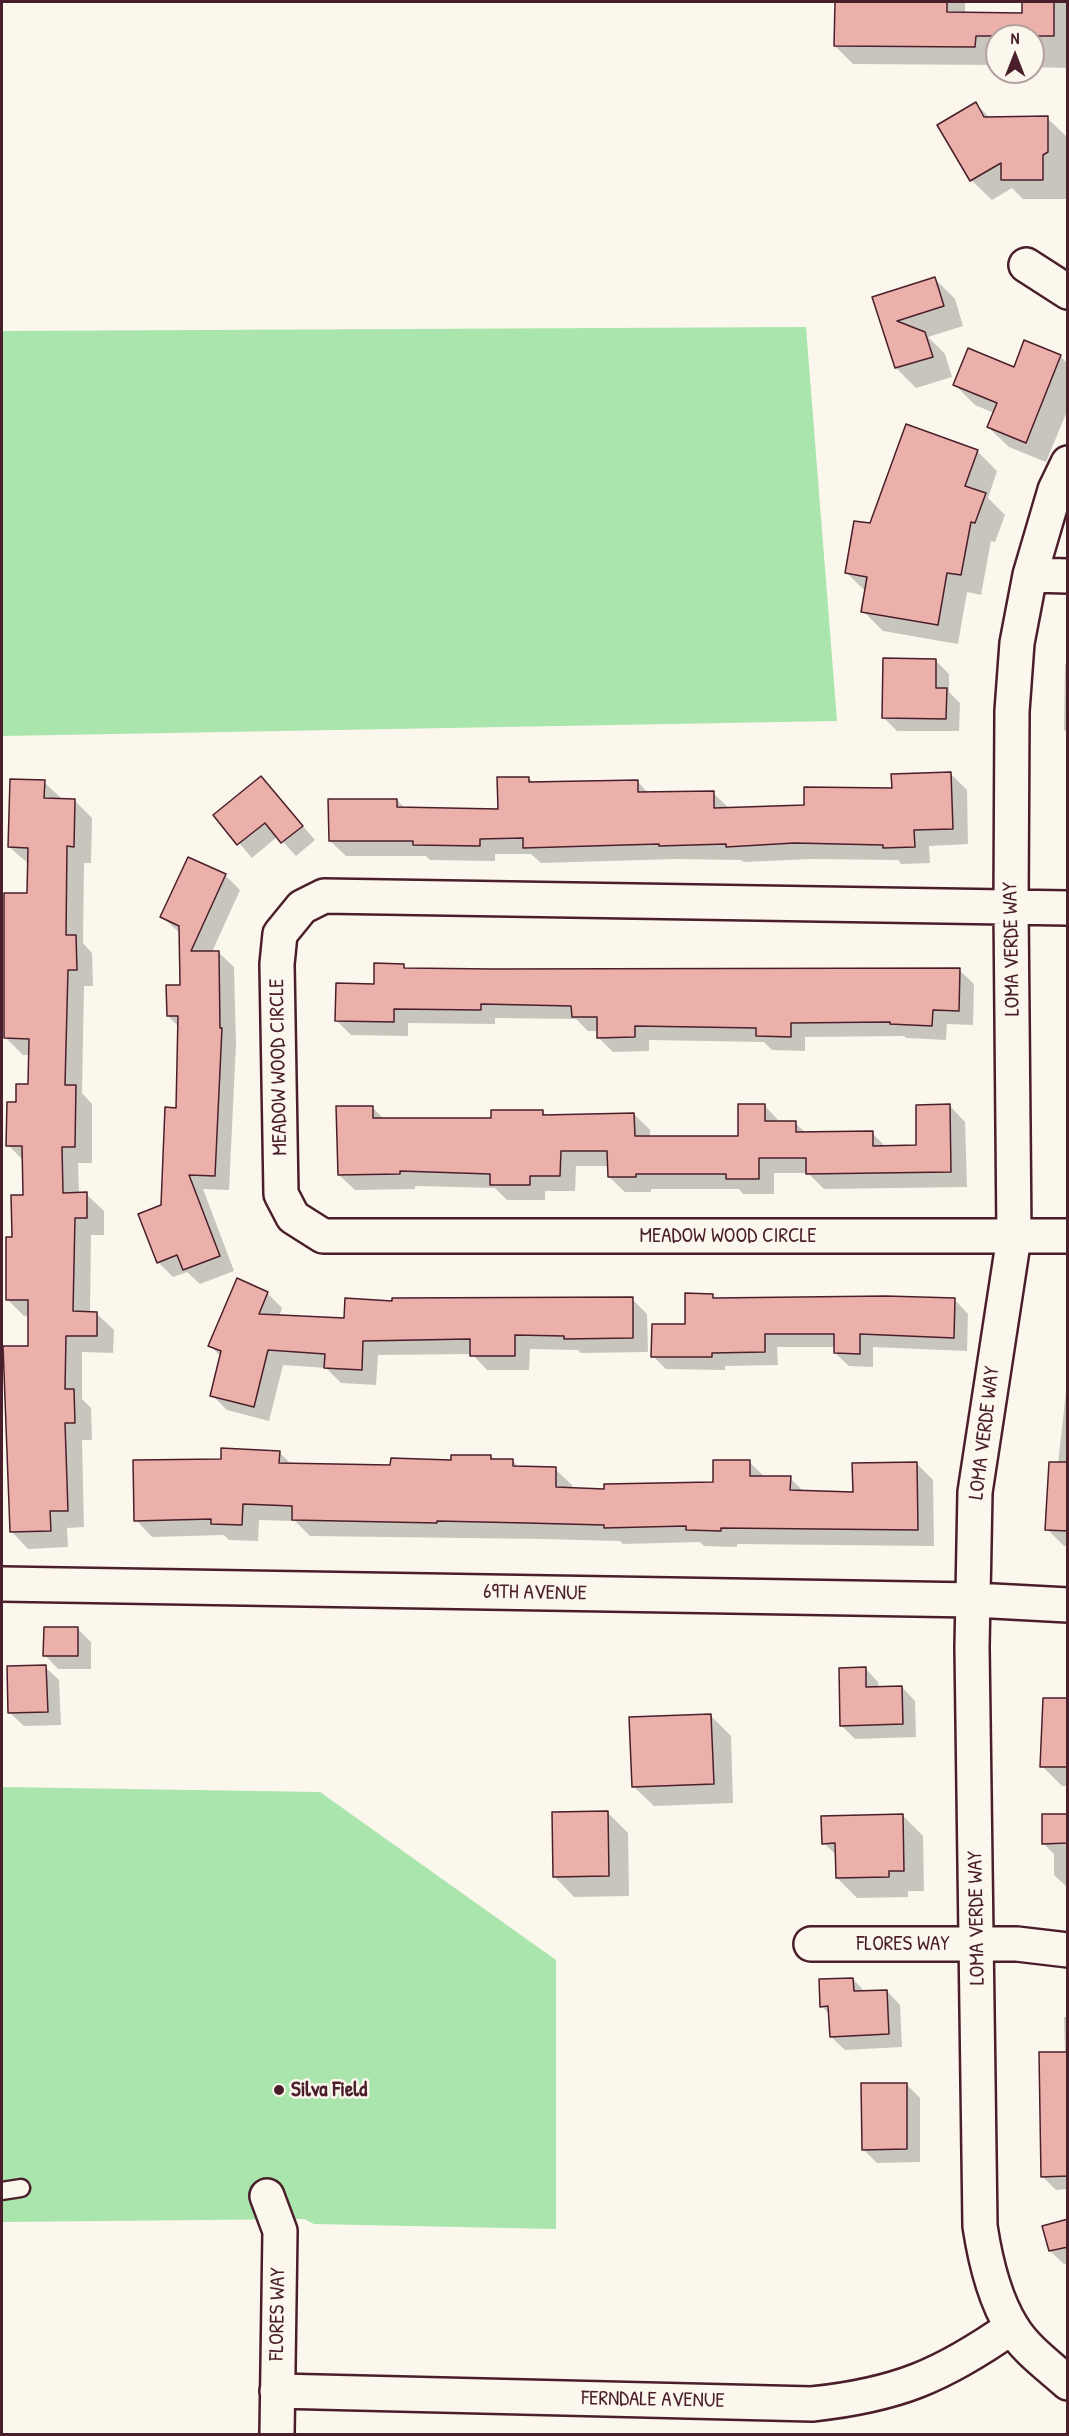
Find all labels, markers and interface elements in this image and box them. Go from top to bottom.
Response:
north arrow [985,24,1045,84]
text: N [1011,27,1019,49]
street label: LOMA VERDE WAY [998,882,1026,1016]
street label: MEADOW WOOD CIRCLE [265,978,293,1156]
street label: MEADOW WOOD CIRCLE [639,1223,817,1249]
street label: LOMA VERDE WAY [964,1365,1006,1501]
street label: 69TH AVENUE [483,1579,587,1607]
street label: LOMA VERDE WAY [963,1851,991,1985]
street label: FLORES WAY [856,1931,950,1957]
place label: Silva Field [291,2077,367,2103]
marker: Silva Field [272,2083,286,2097]
street label: FLORES WAY [265,2267,291,2361]
street label: FERNDALE AVENUE [581,2386,725,2414]

